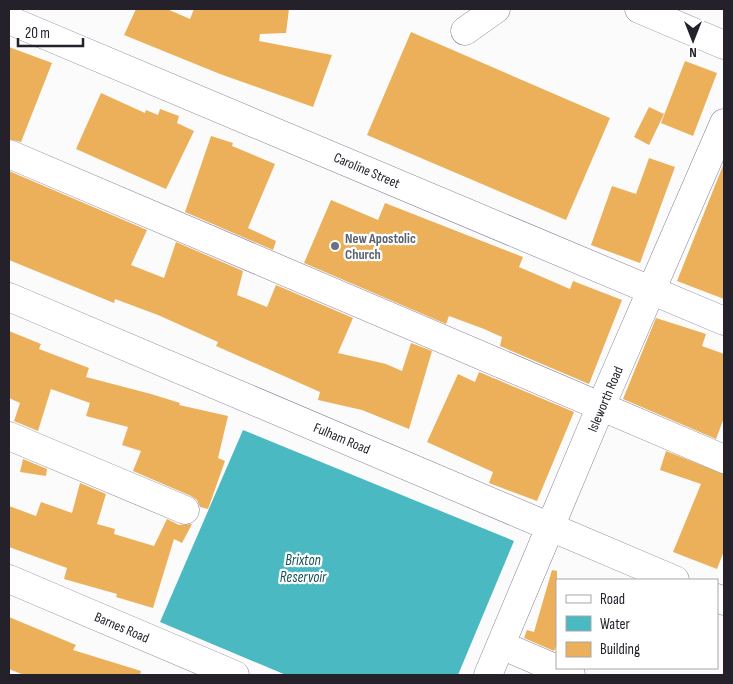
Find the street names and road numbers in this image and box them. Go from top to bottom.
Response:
street label: Caroline Street [331,149,403,192]
street label: Isleworth Road [584,364,627,435]
street label: Fulham Road [311,419,373,458]
street label: Barnes Road [92,608,152,647]

